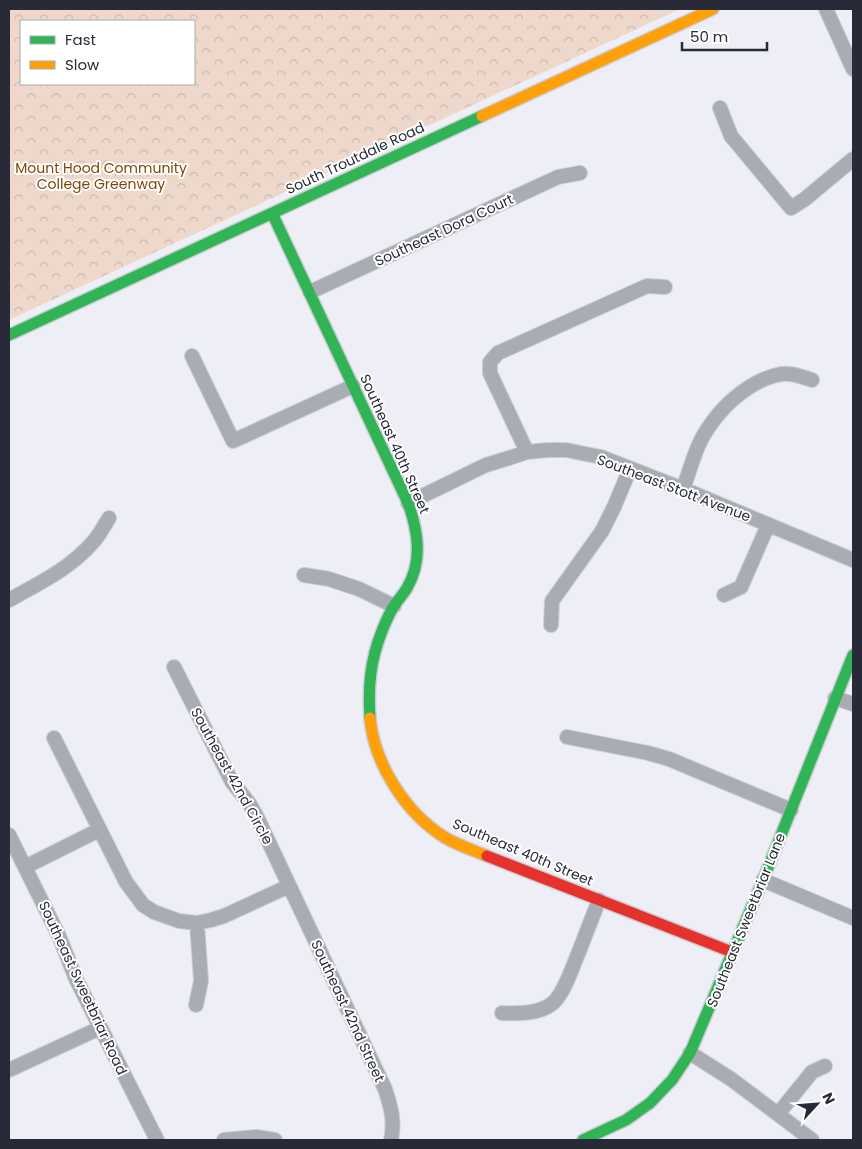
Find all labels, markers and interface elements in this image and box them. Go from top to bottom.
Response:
legend [20,20,195,85]
scale bar [682,20,767,52]
text: 50 m [690,26,728,47]
text: Fast [65,29,96,50]
text: Slow [65,54,100,75]
street label: South Troutdale Road [282,117,428,199]
park label: Mount Hood Community College Greenway [15,158,187,194]
street label: Southeast Dora Court [371,189,517,271]
street label: Southeast 40th Street [355,371,435,517]
street label: Southeast Stott Avenue [594,449,754,527]
street label: Southeast 42nd Circle [186,704,278,848]
street label: Southeast 40th Street [450,813,596,891]
street label: Southeast Sweetbriar Lane [702,830,790,1010]
street label: Southeast Sweetbriar Road [34,898,132,1078]
street label: Southeast 42nd Street [306,937,390,1085]
north arrow [792,1079,842,1129]
text: N [817,1089,840,1107]

